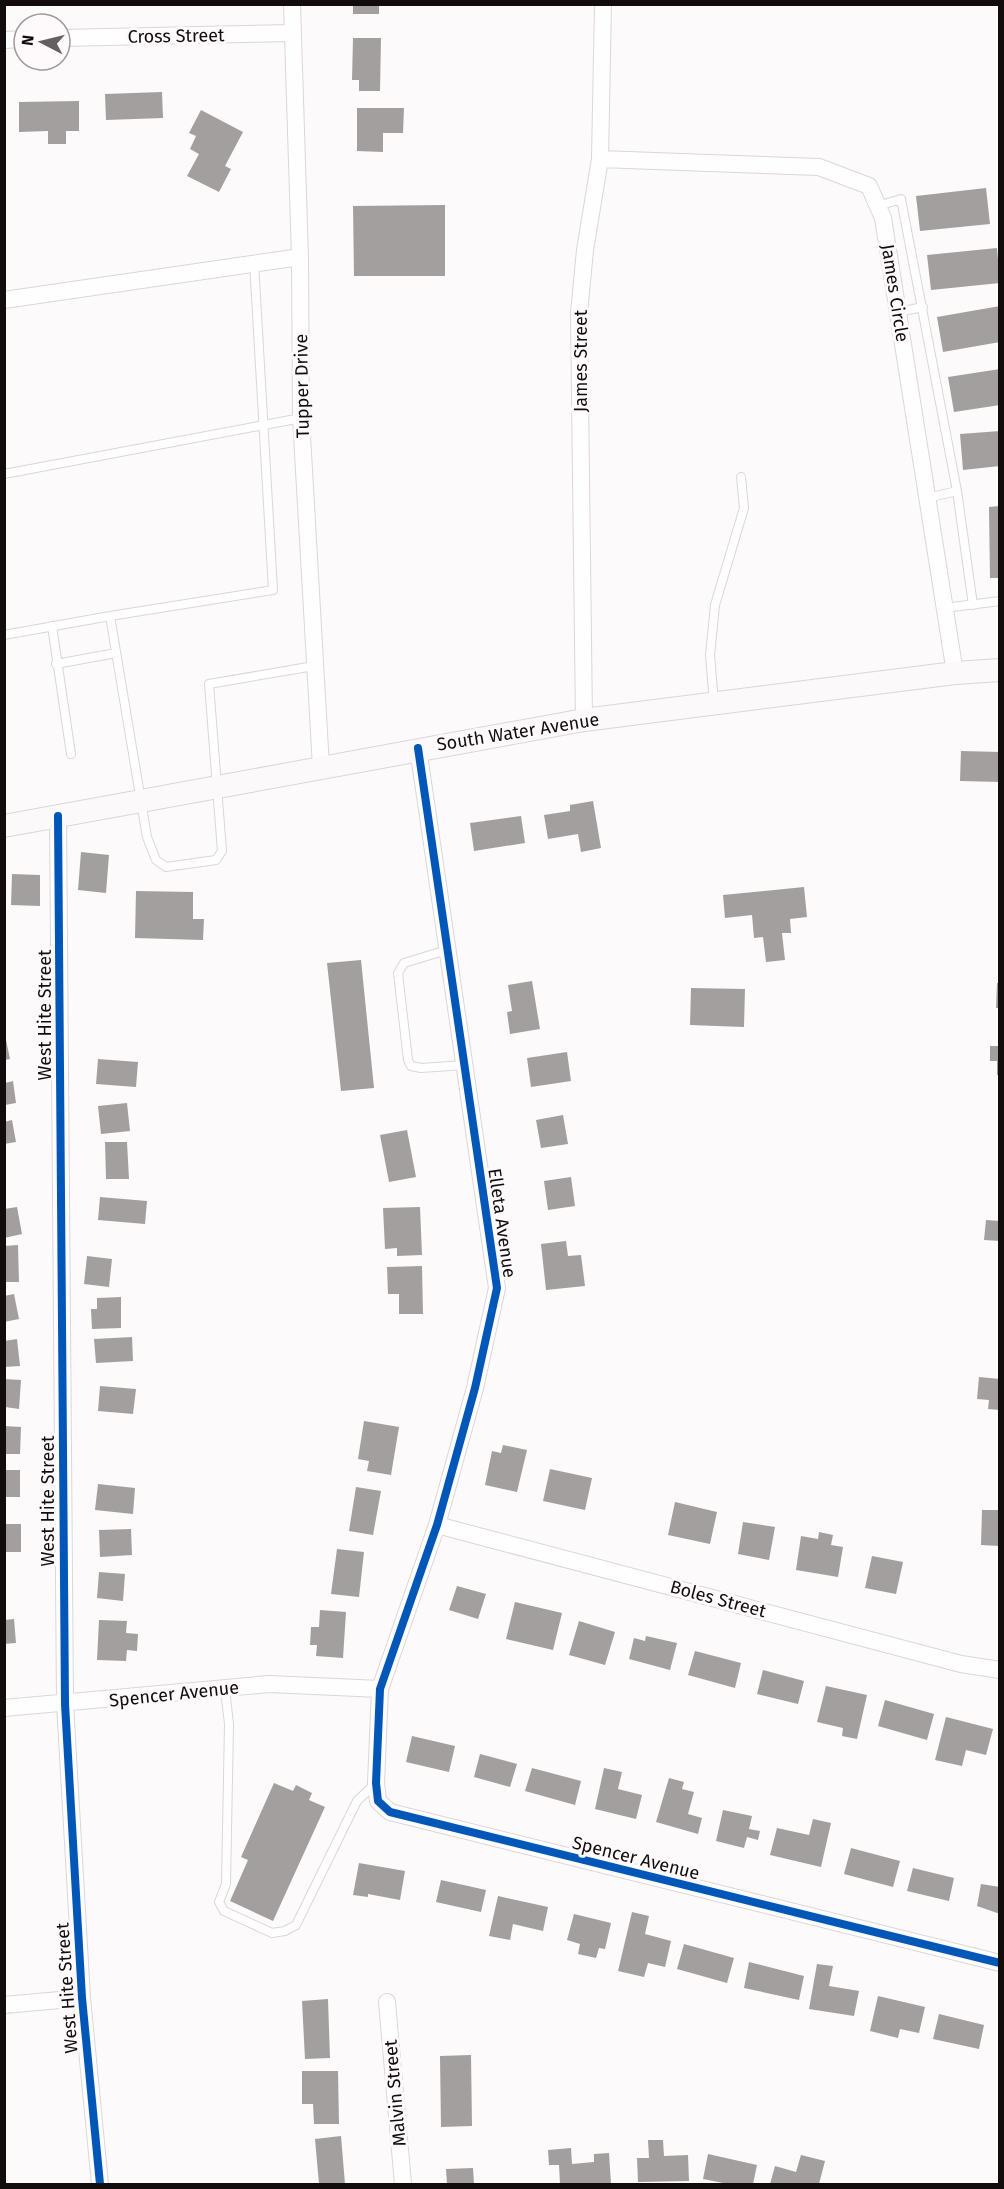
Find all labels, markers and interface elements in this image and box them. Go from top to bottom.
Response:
north arrow [12,12,72,72]
street label: Cross Street [127,24,225,48]
text: N [18,34,38,47]
street label: James Circle [876,242,914,344]
street label: James Street [570,309,592,412]
street label: Tupper Drive [290,334,314,438]
street label: South Water Avenue [435,708,601,756]
street label: West Hite Street [34,949,56,1081]
street label: Elleta Avenue [483,1167,521,1279]
street label: West Hite Street [37,1435,59,1567]
street label: Boles Street [668,1576,769,1622]
street label: Spencer Avenue [108,1676,240,1712]
street label: Spencer Avenue [570,1832,702,1884]
street label: West Hite Street [51,1921,83,2054]
street label: Malvin Street [379,2038,411,2147]

